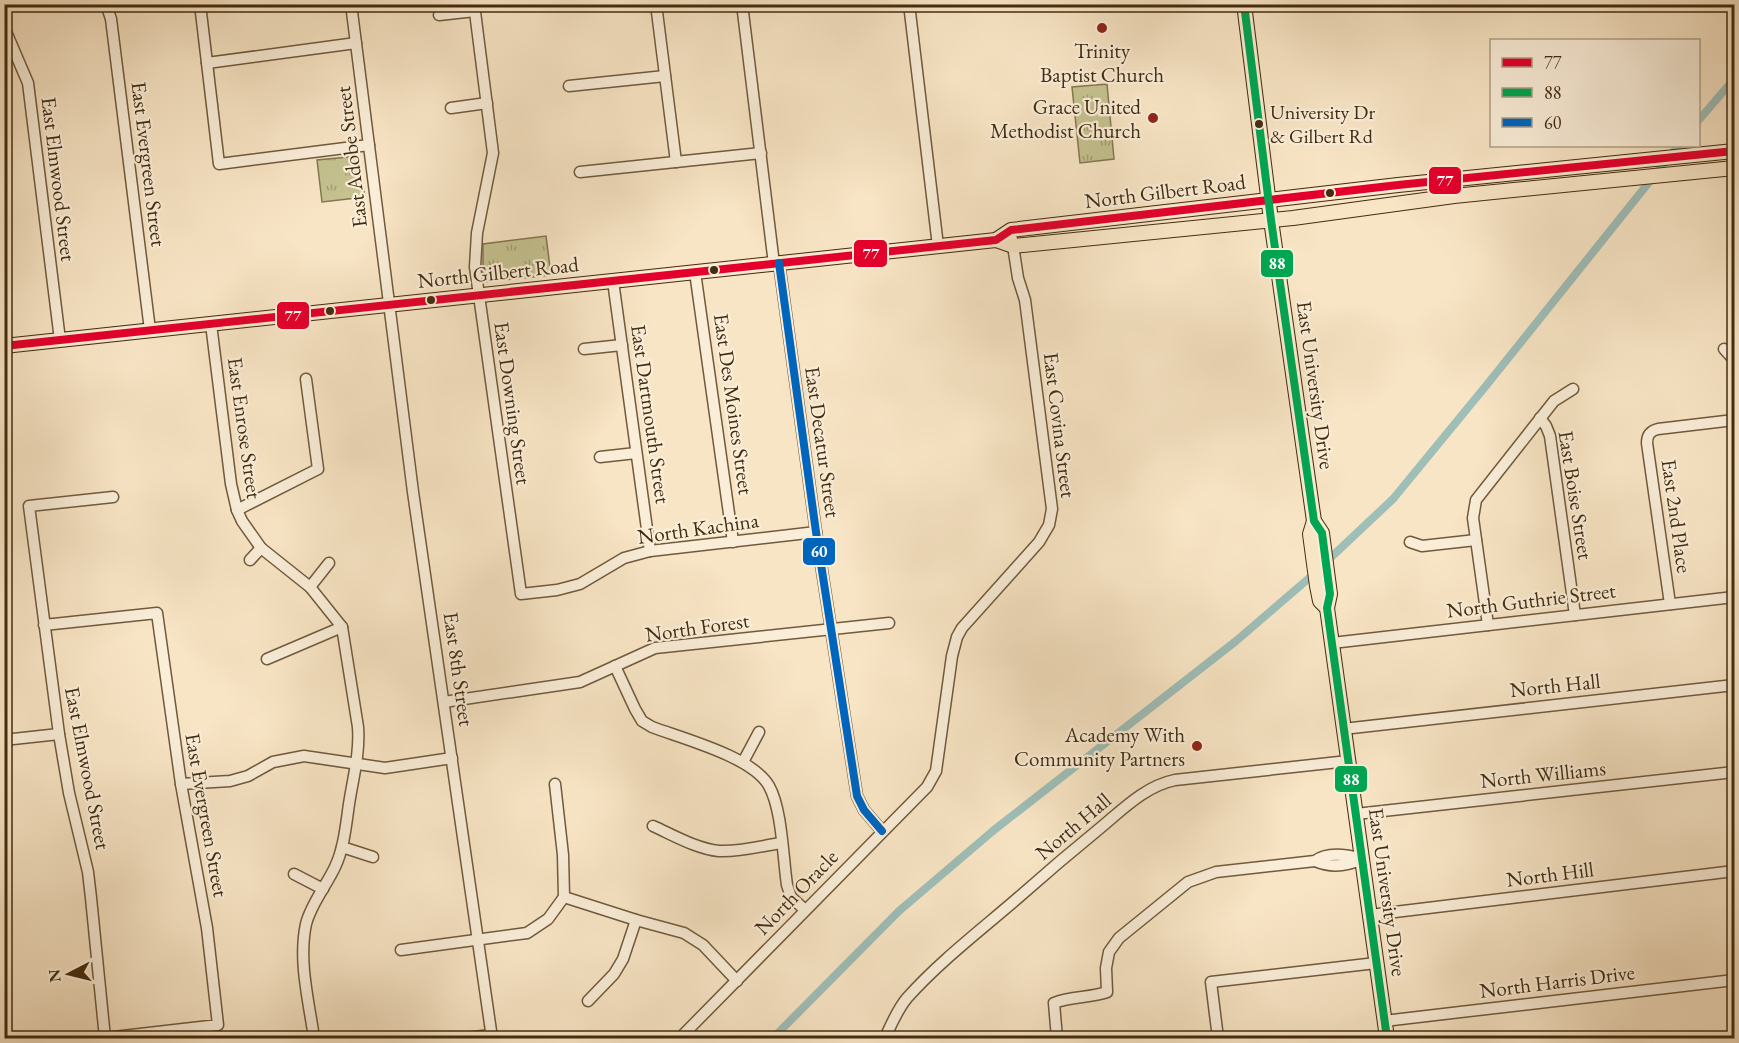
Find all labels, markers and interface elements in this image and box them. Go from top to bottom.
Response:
marker: Trinity Baptist Church [1095,21,1109,35]
place label: Trinity Baptist Church [1040,37,1164,88]
legend [1490,39,1700,147]
text: 77 [1544,51,1562,74]
street label: East Evergreen Street [125,80,173,248]
text: 88 [1544,81,1561,104]
street label: East Adobe Street [329,84,373,229]
place label: Grace United Methodist Church [990,93,1141,144]
street label: East Elmwood Street [36,95,83,263]
place label: University Dr & Gilbert Rd [1270,99,1375,149]
marker: Grace United Methodist Church [1146,111,1160,125]
text: 60 [1544,111,1562,134]
marker: University Dr & Gilbert Rd [1253,118,1265,130]
line badge: 77 [1428,166,1462,195]
street label: North Gilbert Road [1083,168,1247,214]
text: 77 [1437,170,1454,191]
unlabelled marker [1324,187,1336,199]
line badge: 77 [853,239,888,268]
text: 77 [863,243,880,264]
line badge: 88 [1260,249,1294,278]
street label: North Gilbert Road [416,250,580,294]
text: 88 [1269,253,1285,274]
unlabelled marker [708,264,720,276]
unlabelled marker [425,294,437,306]
street label: East University Drive [1291,299,1341,471]
line badge: 77 [276,301,310,330]
text: 77 [285,305,302,326]
unlabelled marker [324,305,336,317]
street label: East Des Moines Street [708,312,760,497]
street label: East Downing Street [488,320,538,487]
street label: East Dartmouth Street [625,323,677,506]
street label: East Covina Street [1038,351,1082,500]
street label: East Enrose Street [222,355,268,501]
street label: East Decatur Street [799,365,847,520]
street label: East Boise Street [1552,428,1600,562]
street label: East 2nd Place [1656,457,1698,575]
street label: North Kachina [636,506,761,550]
line badge: 60 [802,537,836,566]
text: 60 [811,541,828,562]
street label: North Guthrie Street [1445,576,1617,624]
street label: North Forest [643,606,751,648]
street label: East 8th Street [438,610,480,728]
street label: North Hall [1508,667,1602,703]
street label: East Elmwood Street [59,684,117,852]
place label: Academy With Community Partners [1014,721,1185,772]
street label: East Evergreen Street [179,731,235,900]
marker: Academy With Community Partners [1190,739,1204,753]
street label: North Williams [1479,754,1607,794]
line badge: 88 [1334,765,1368,793]
text: 88 [1343,769,1359,790]
street label: North Hall [1029,786,1117,866]
street label: East University Drive [1363,806,1413,978]
street label: North Oracle [748,843,844,941]
street label: North Hill [1505,855,1595,893]
north arrow [39,944,99,1004]
street label: North Harris Drive [1478,958,1636,1004]
text: N [43,968,66,983]

